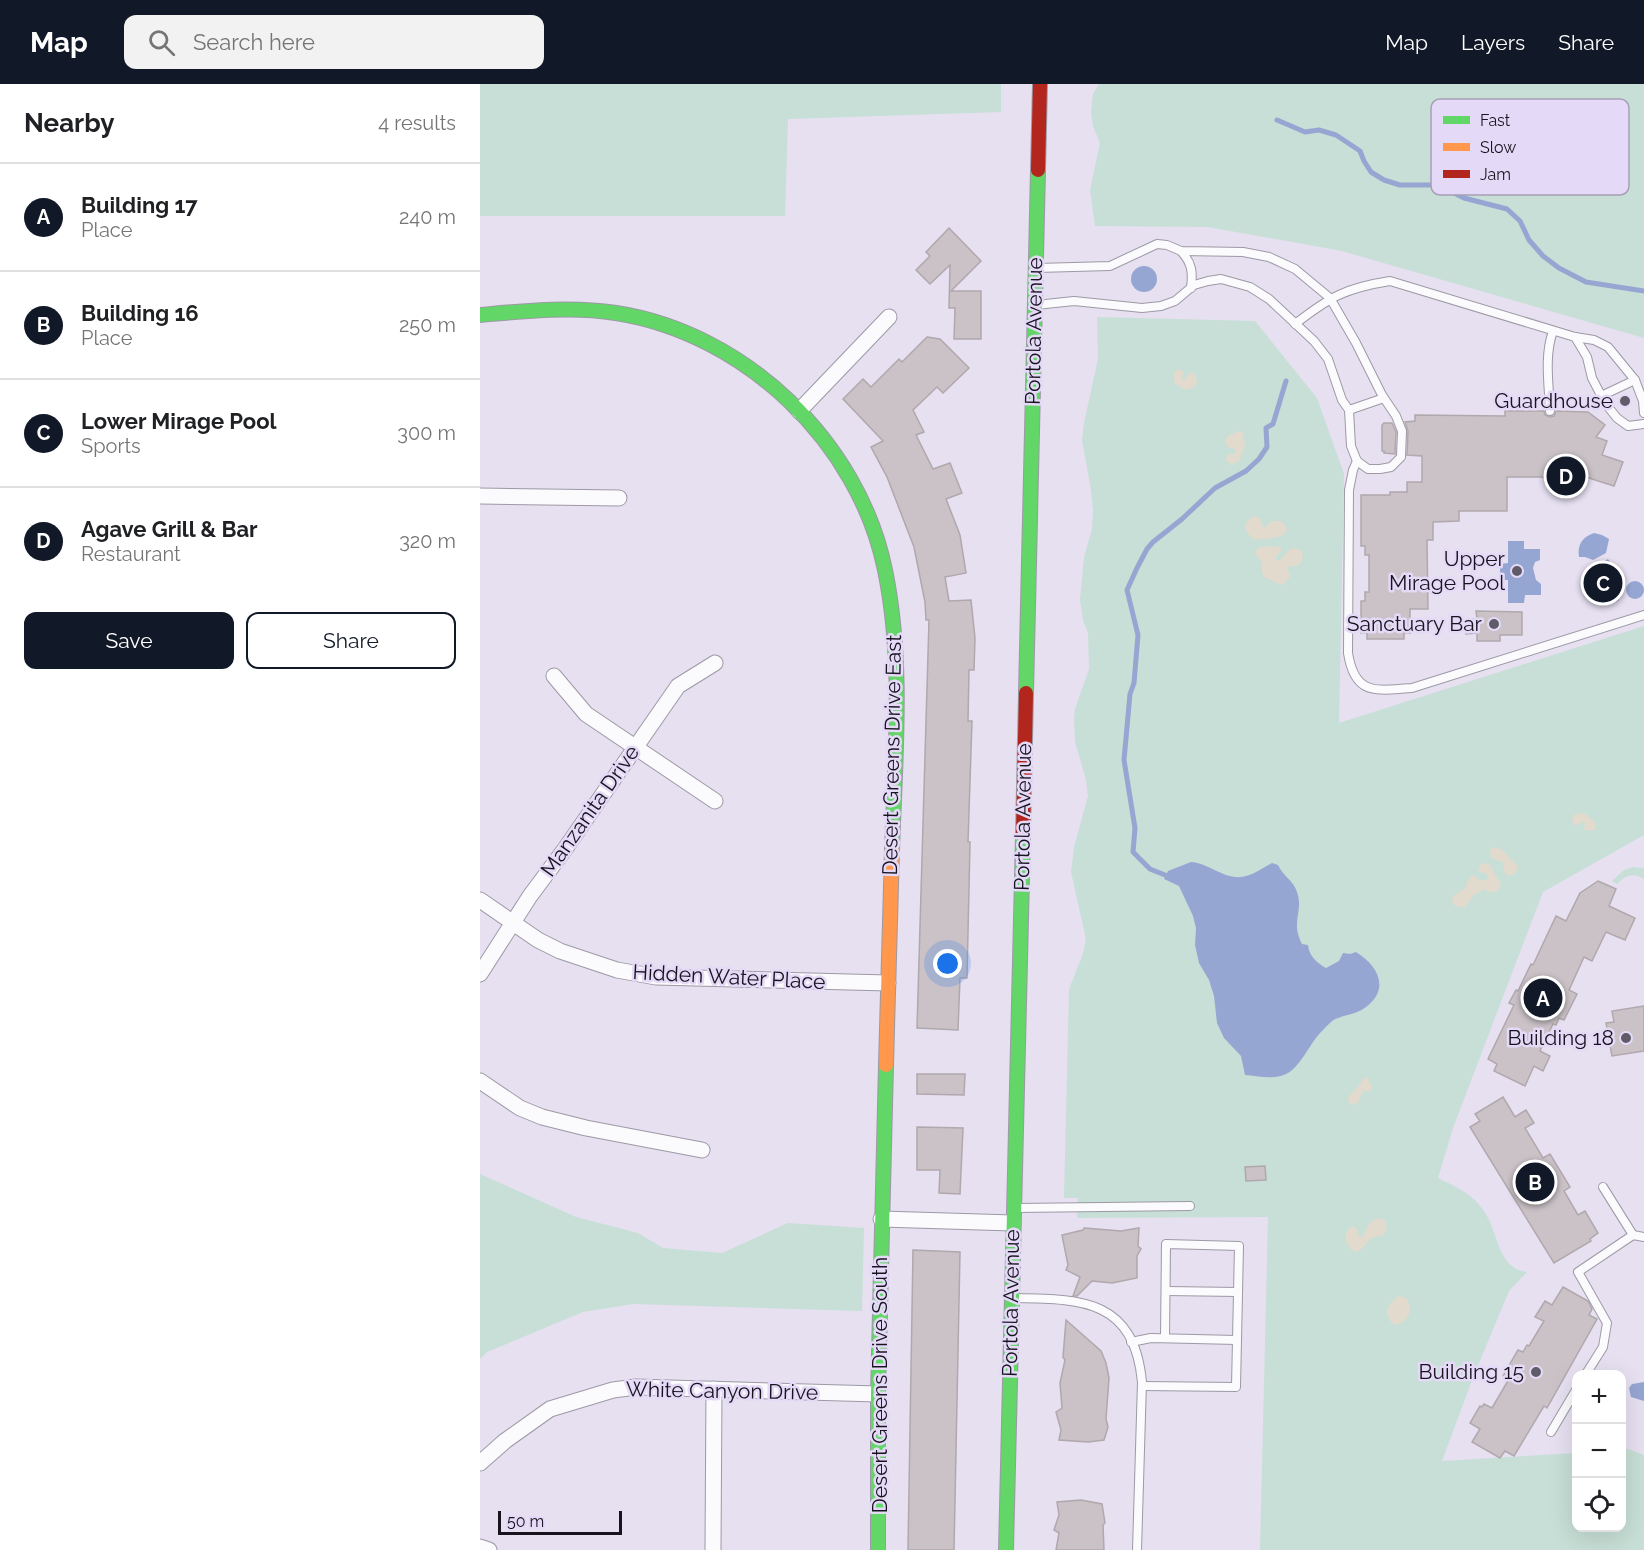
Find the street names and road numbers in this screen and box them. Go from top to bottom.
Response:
street label: Portola Avenue [1020,257,1047,405]
street label: Desert Greens Drive East [877,634,906,876]
street label: Manzanita Drive [535,740,644,881]
street label: Portola Avenue [1009,743,1036,891]
street label: Hidden Water Place [632,959,826,994]
street label: Portola Avenue [997,1229,1024,1377]
street label: Desert Greens Drive South [867,1257,892,1513]
street label: White Canyon Drive [626,1376,818,1405]

